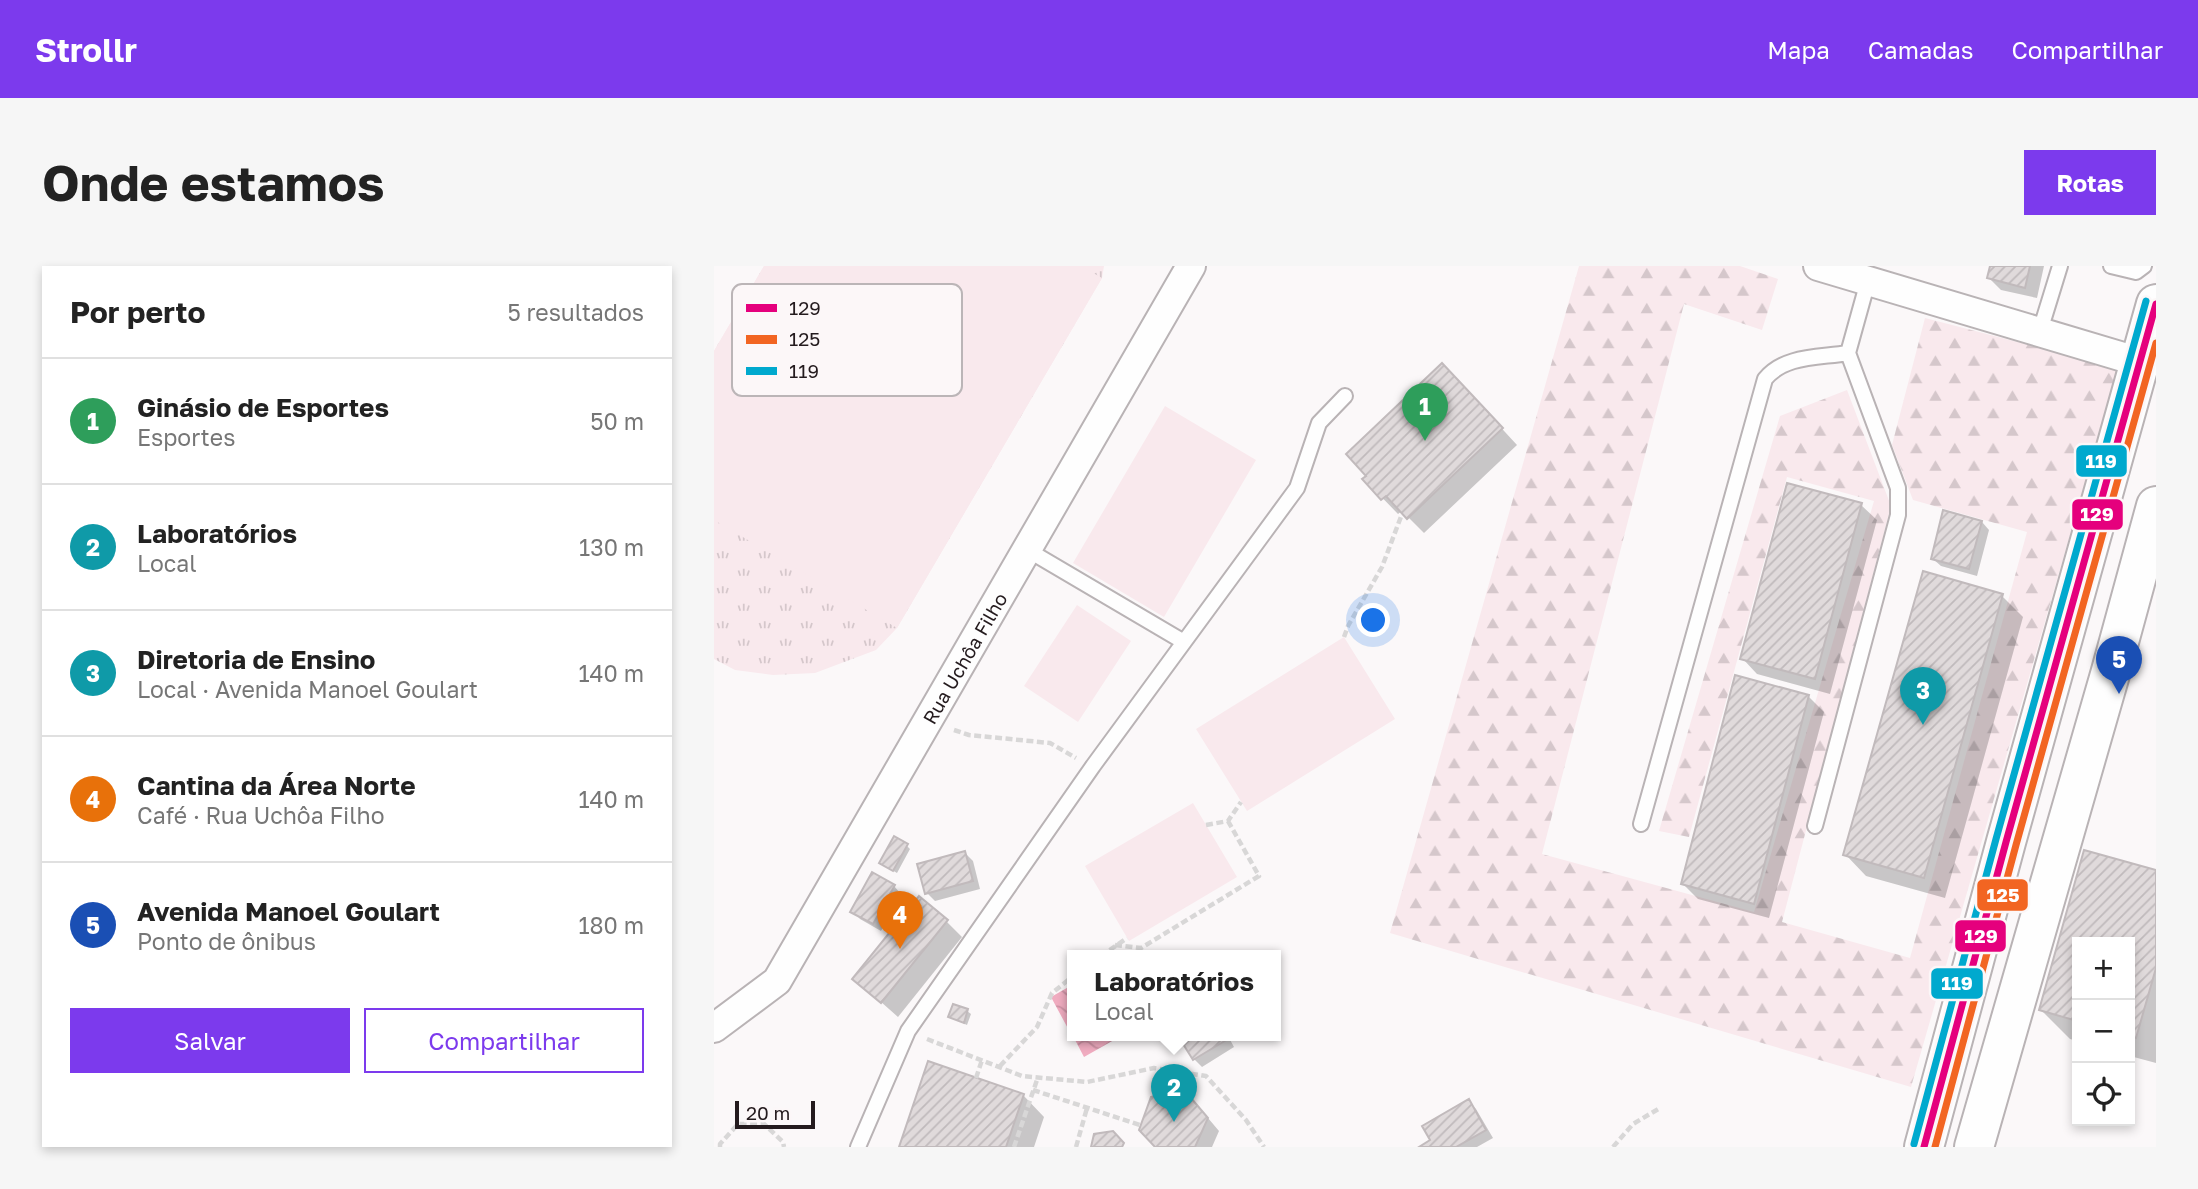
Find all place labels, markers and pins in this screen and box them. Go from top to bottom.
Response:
pin: 1 [1402,383,1448,441]
pin: 5 [2096,636,2142,694]
pin: 3 [1900,667,1946,725]
pin: 4 [877,891,923,949]
pin: 2 [1151,1064,1197,1122]

